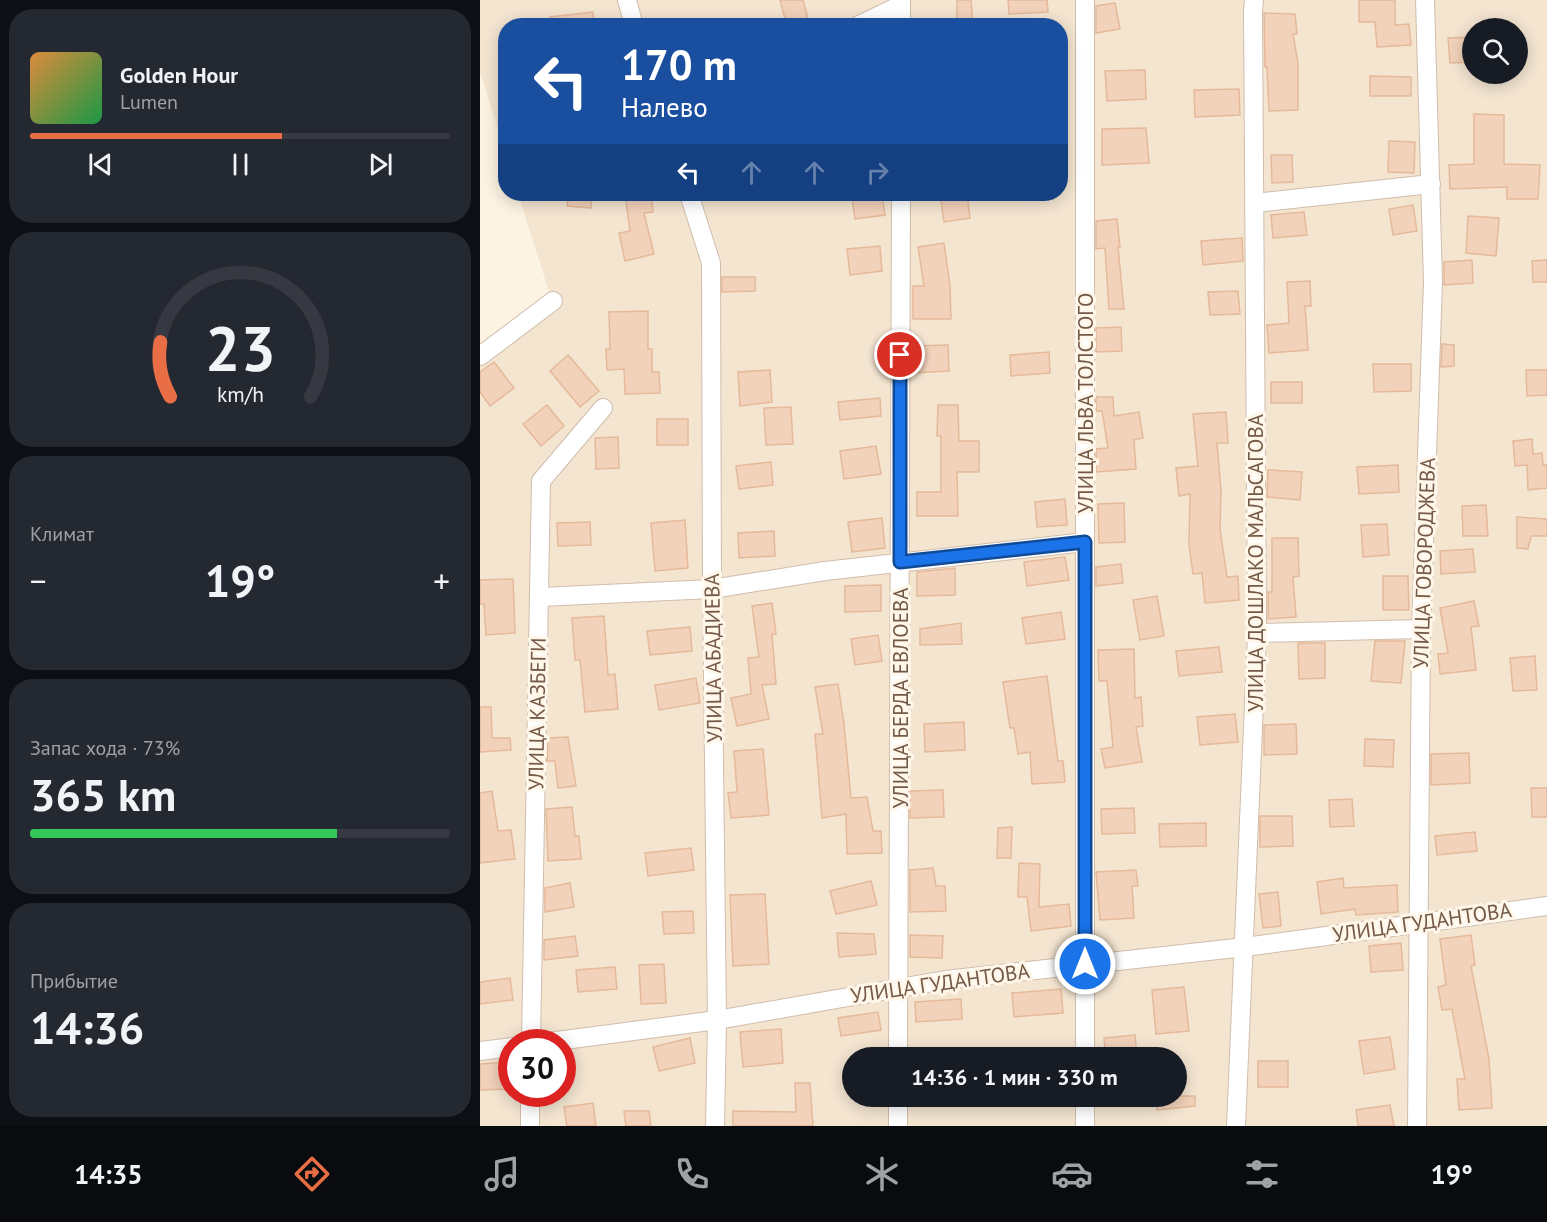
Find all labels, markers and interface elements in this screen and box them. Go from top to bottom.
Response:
map controls [1462,18,1528,84]
button: search [1462,18,1528,84]
text: 170 m [621,37,737,92]
icon: left [522,42,600,120]
text: Golden Hour [120,61,238,89]
text: Lumen [120,89,178,115]
text: Налево [621,90,708,124]
icon: previous [84,148,117,181]
icon: pause [224,148,257,181]
icon: next [364,148,397,181]
icon: left [672,156,705,189]
icon: ahead [735,156,768,189]
icon: ahead [798,156,831,189]
icon: right [861,156,894,189]
street label: УЛИЦА ЛЬВА ТОЛСТОГО [1072,293,1099,513]
text: 23 [205,307,275,388]
pin [874,329,925,380]
icon: arrive [883,338,916,371]
text: km/h [216,380,263,408]
street label: УЛИЦА ДОШЛАКО МАЛЬСАГОВА [1242,413,1269,712]
street label: УЛИЦА ГОВОРОДЖЕВА [1407,456,1441,669]
text: Климат [30,521,94,547]
text: 19° [205,551,275,609]
text: − [30,559,47,602]
text: + [433,559,450,602]
street label: УЛИЦА АБАДИЕВА [698,572,728,743]
street label: УЛИЦА БЕРДА ЕВЛОЕВА [887,587,914,808]
street label: УЛИЦА КАЗБЕГИ [522,637,552,791]
text: Запас хода · 73% [30,735,180,761]
text: 365 km [30,765,176,823]
street label: УЛИЦА ГУДАНТОВА [1331,896,1514,948]
position arrow [1053,932,1117,996]
street label: УЛИЦА ГУДАНТОВА [849,957,1032,1009]
text: Прибытие [30,968,118,994]
text: 14:36 [30,998,144,1056]
speed limit sign: 30 [498,1029,576,1107]
text: 14:36 · 1 мин · 330 m [911,1063,1118,1091]
icon: directions [291,1153,333,1195]
icon: music [481,1153,523,1195]
icon: phone [671,1153,713,1195]
icon: climate [861,1153,903,1195]
icon: car [1051,1153,1093,1195]
icon: filters [1241,1153,1283,1195]
text: 14:35 [74,1157,143,1191]
text: 19° [1431,1157,1473,1191]

